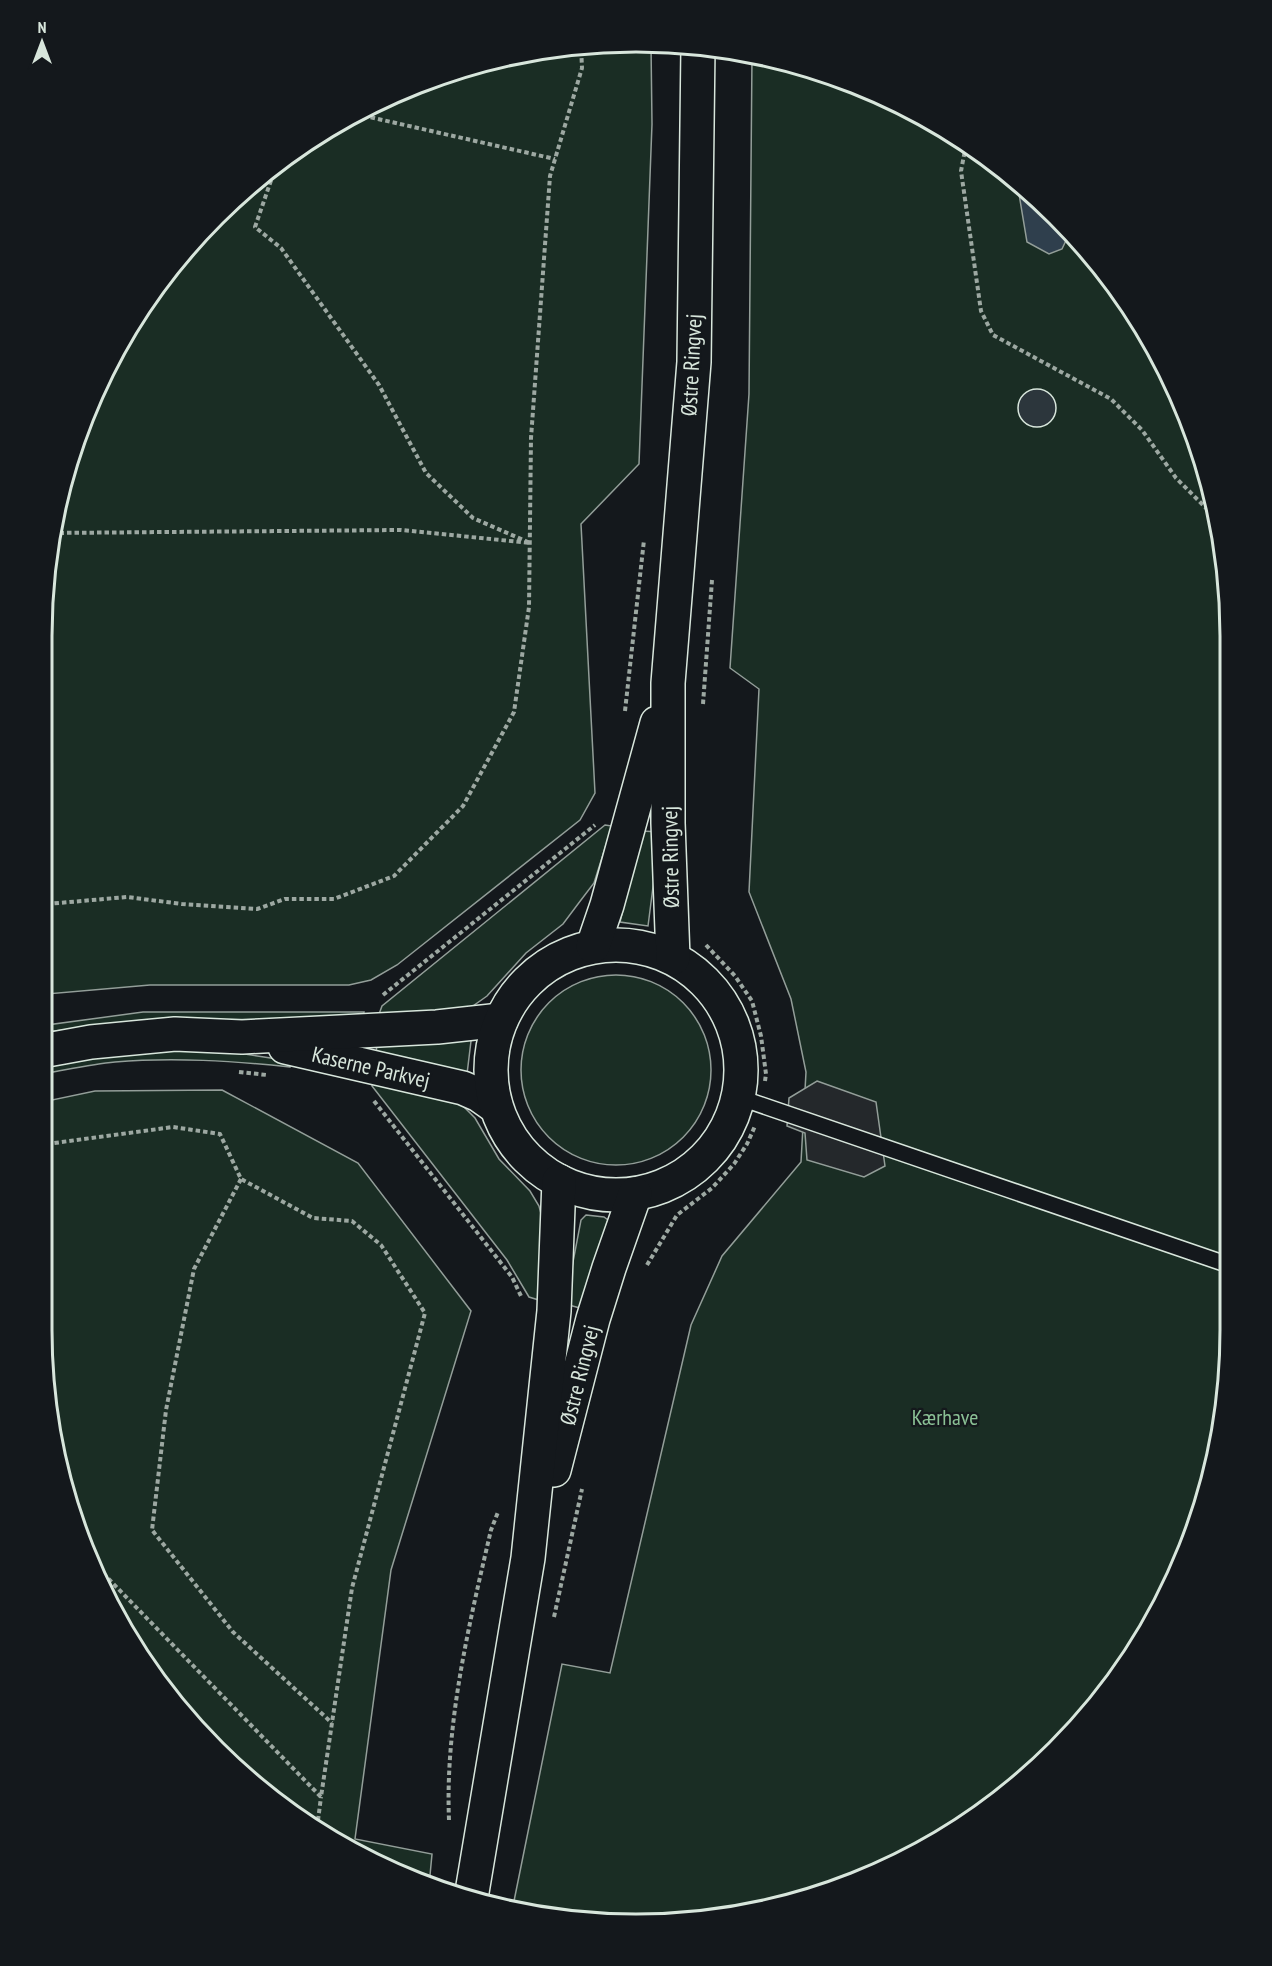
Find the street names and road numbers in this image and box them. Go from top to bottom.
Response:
street label: Østre Ringvej [674,313,708,417]
street label: Østre Ringvej [655,806,685,908]
street label: Kaserne Parkvej [309,1040,433,1094]
street label: Østre Ringvej [553,1322,605,1428]

